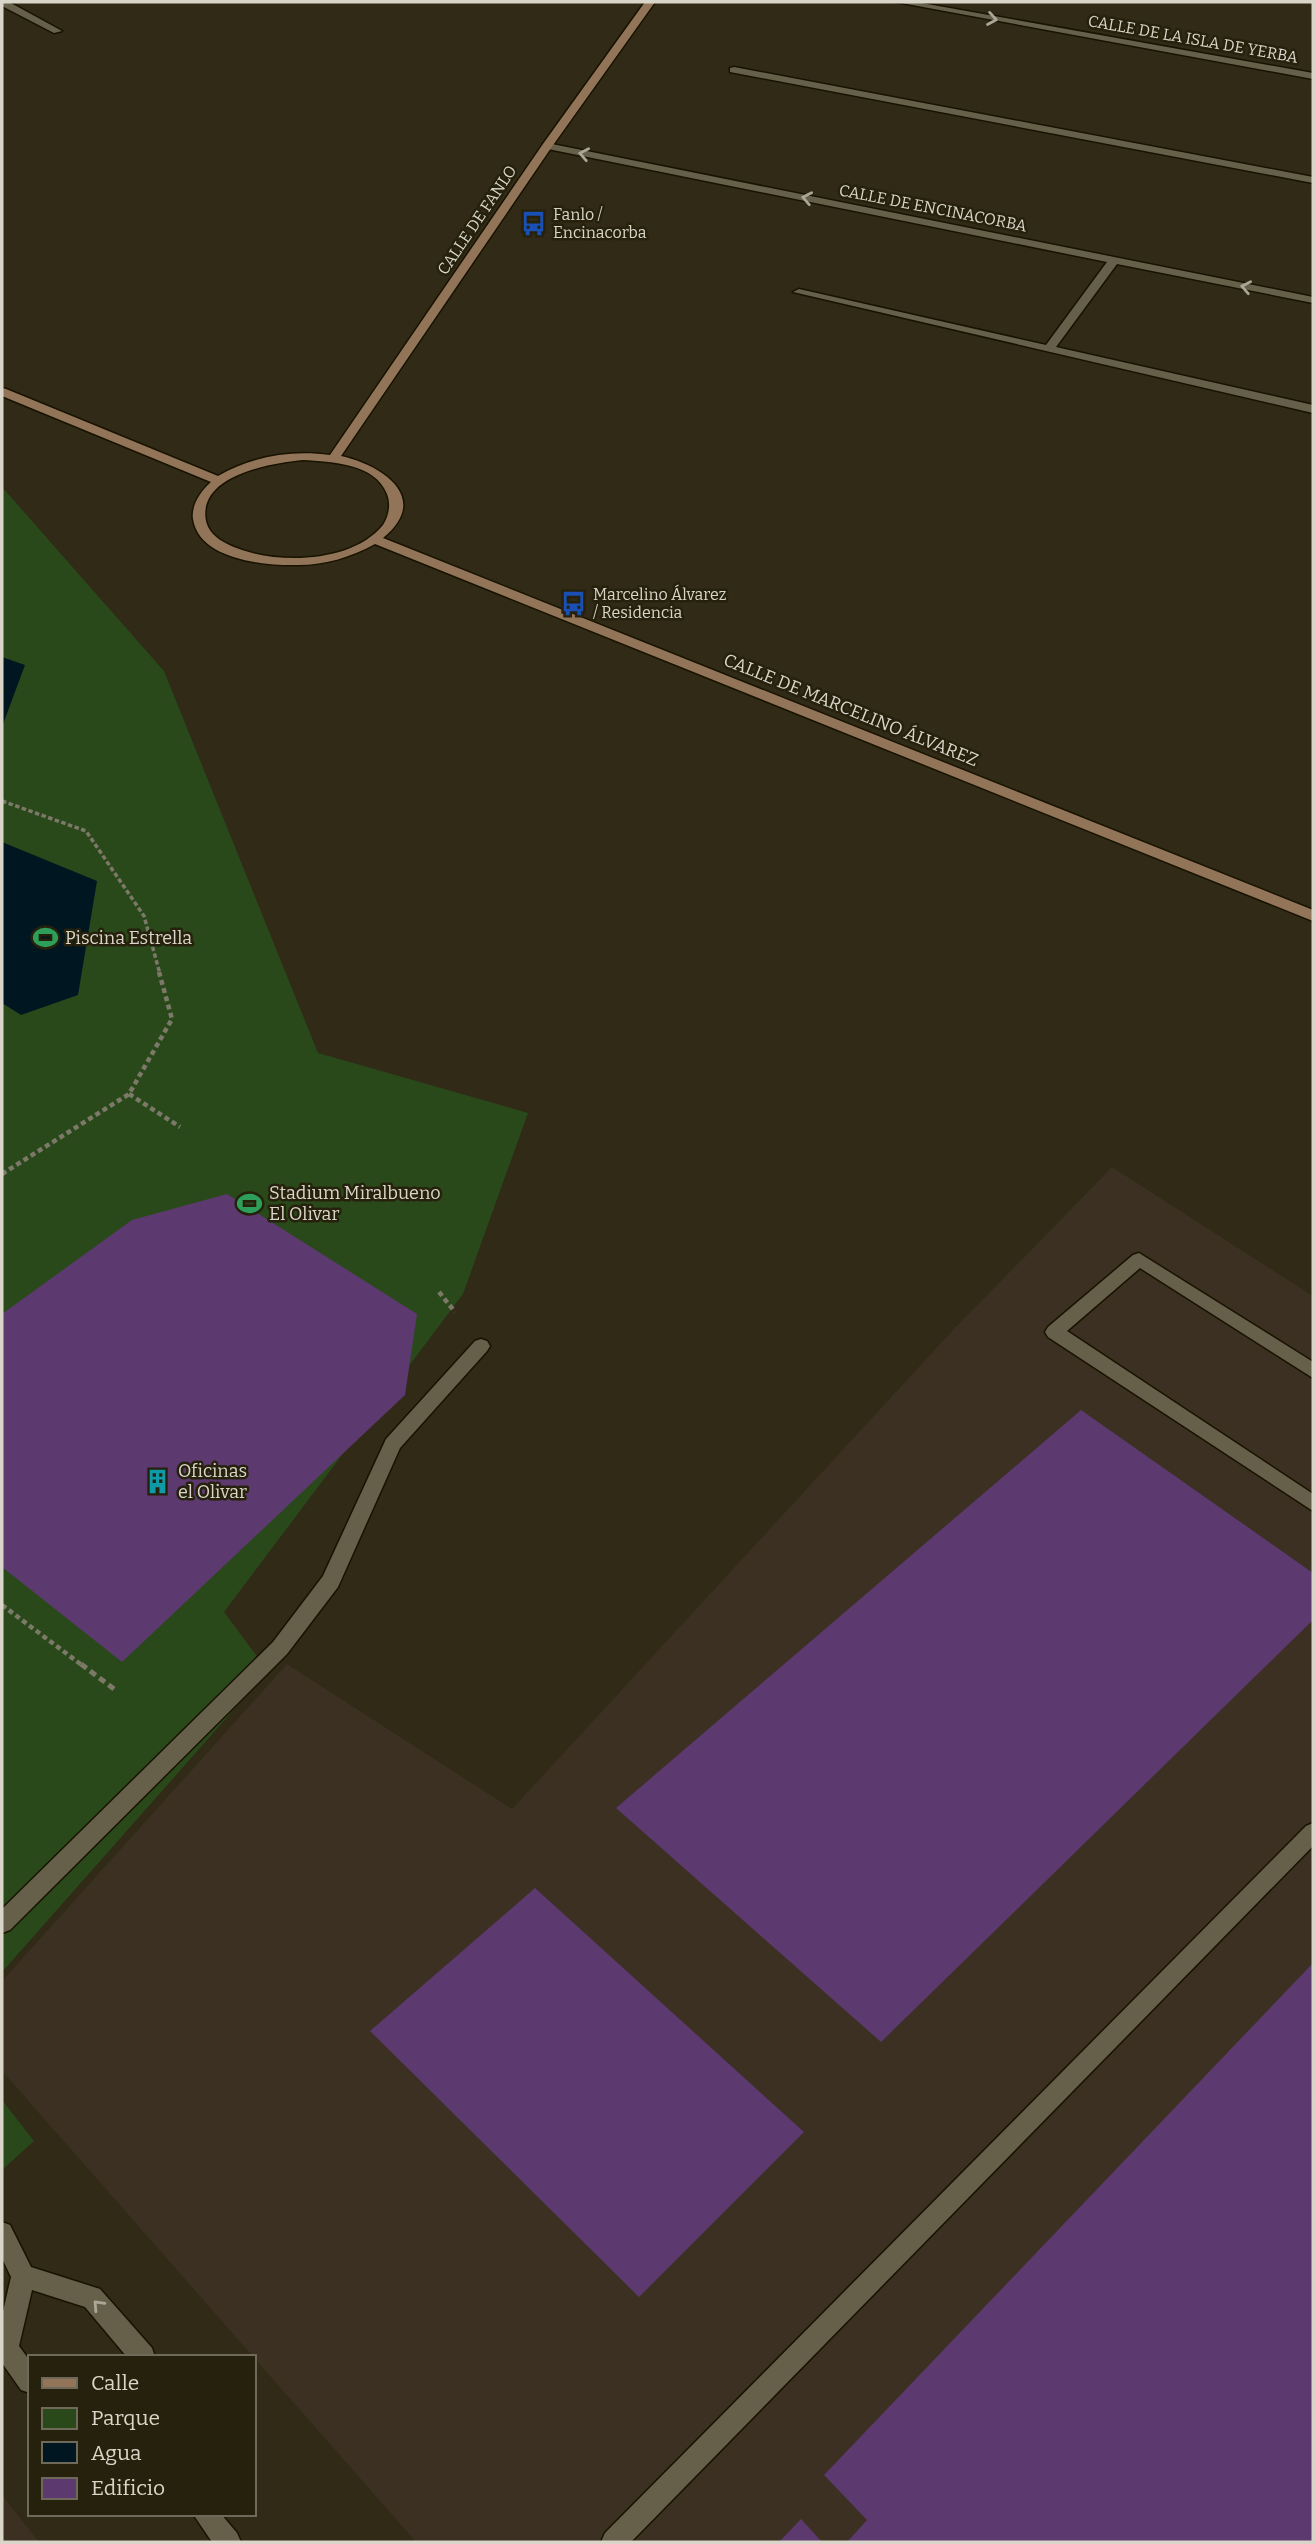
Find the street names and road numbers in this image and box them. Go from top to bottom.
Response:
street label: CALLE DE LA ISLA DE YERBA [1086,11,1300,67]
street label: CALLE DE FANLO [433,162,521,278]
street label: CALLE DE ENCINACORBA [837,180,1029,236]
street label: CALLE DE MARCELINO ÁLVAREZ [720,649,982,771]

